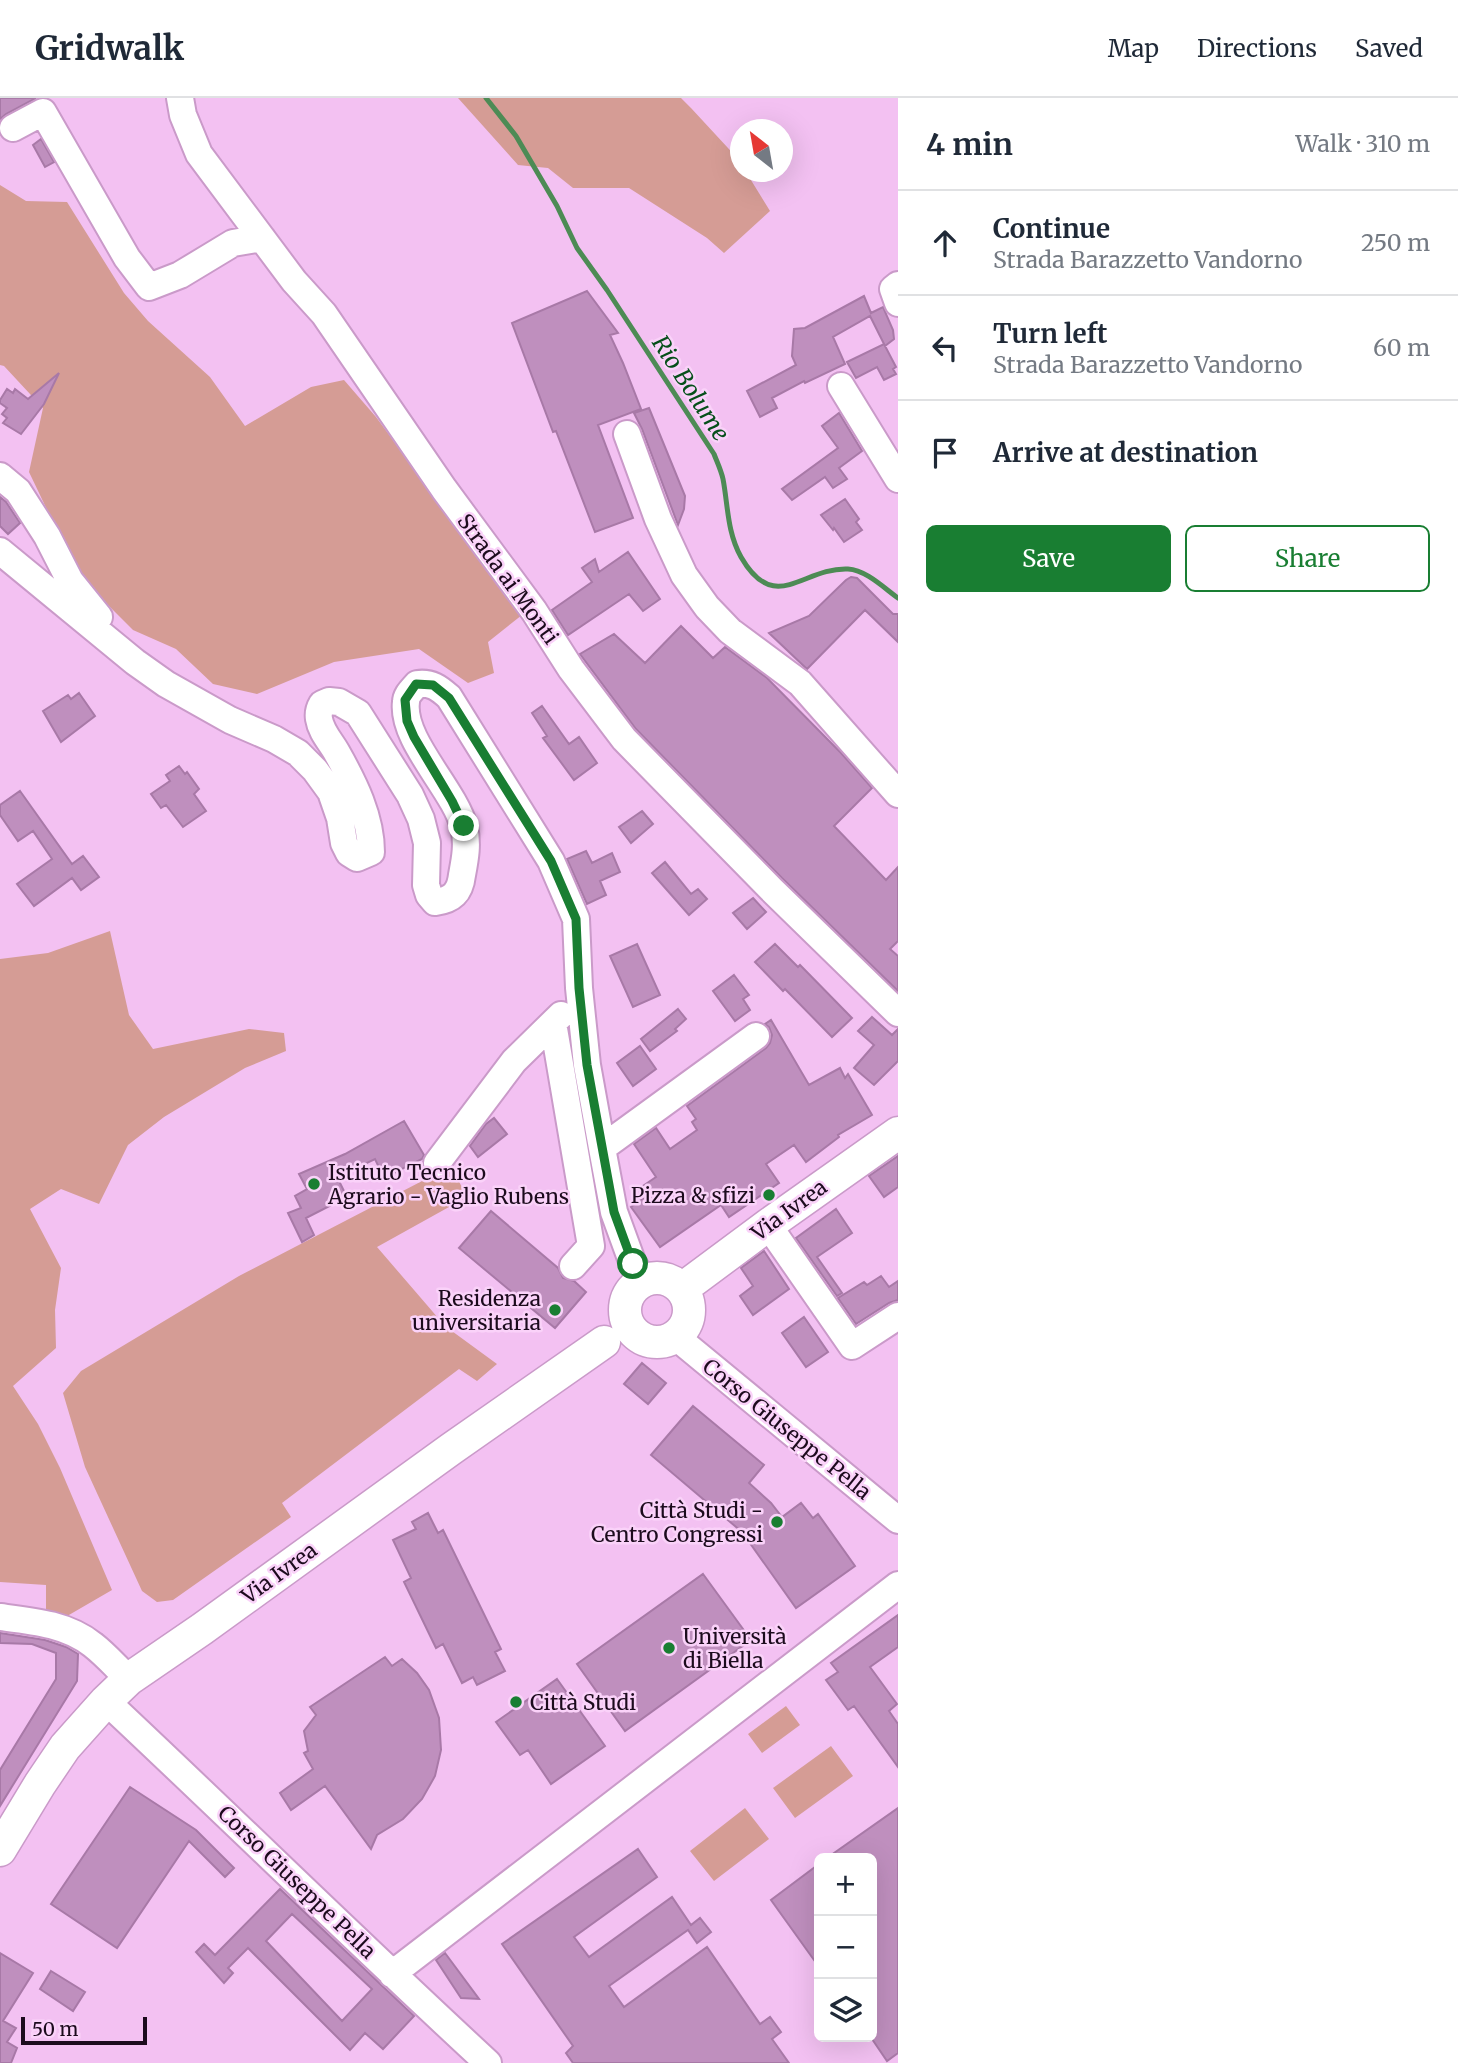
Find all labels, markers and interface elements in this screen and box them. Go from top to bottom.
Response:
text: Gridwalk [35,28,184,69]
text: Map [1108,33,1159,64]
text: Directions [1197,33,1317,64]
text: Saved [1355,33,1423,64]
north arrow [730,119,793,182]
text: 4 min [926,125,1013,163]
text: Walk · 310 m [1296,129,1430,158]
text: Continue [993,212,1110,245]
icon: ahead [926,224,964,262]
text: 250 m [1361,228,1430,257]
text: Strada Barazzetto Vandorno [993,245,1302,274]
text: Turn left [993,317,1107,350]
icon: left [926,329,964,367]
water label: Rio Bolume [646,330,736,446]
text: 60 m [1373,333,1430,362]
text: Strada Barazzetto Vandorno [993,350,1302,379]
icon: arrive [926,434,964,472]
text: Arrive at destination [993,436,1258,469]
street label: Strada ai Monti [452,508,565,650]
button: Save [926,525,1171,592]
button: Share [1185,525,1430,592]
route end [448,810,479,841]
place label: Istituto Tecnico Agrario - Vaglio Rubens [327,1159,569,1210]
street label: Via Ivrea [745,1173,832,1247]
marker: Istituto Tecnico Agrario - Vaglio Rubens [306,1176,322,1192]
place label: Pizza & sfizi [631,1182,755,1209]
marker: Pizza & sfizi [761,1187,777,1203]
route start [617,1248,648,1279]
place label: Residenza universitaria [412,1285,541,1336]
marker: Residenza universitaria [547,1302,563,1318]
street label: Corso Giuseppe Pella [697,1353,877,1505]
place label: Città Studi - Centro Congressi [591,1497,763,1548]
marker: Città Studi - Centro Congressi [769,1514,785,1530]
street label: Via Ivrea [235,1536,322,1610]
place label: Università di Biella [683,1623,787,1674]
marker: Università di Biella [661,1640,677,1656]
place label: Città Studi [530,1689,636,1716]
marker: Città Studi [508,1694,524,1710]
street label: Corso Giuseppe Pella [212,1800,382,1964]
map controls [814,1853,877,2042]
button: + [814,1853,877,1916]
button: − [814,1916,877,1979]
button: layers [814,1979,877,2042]
scale bar [21,2014,147,2046]
text: 50 m [32,2017,78,2041]

